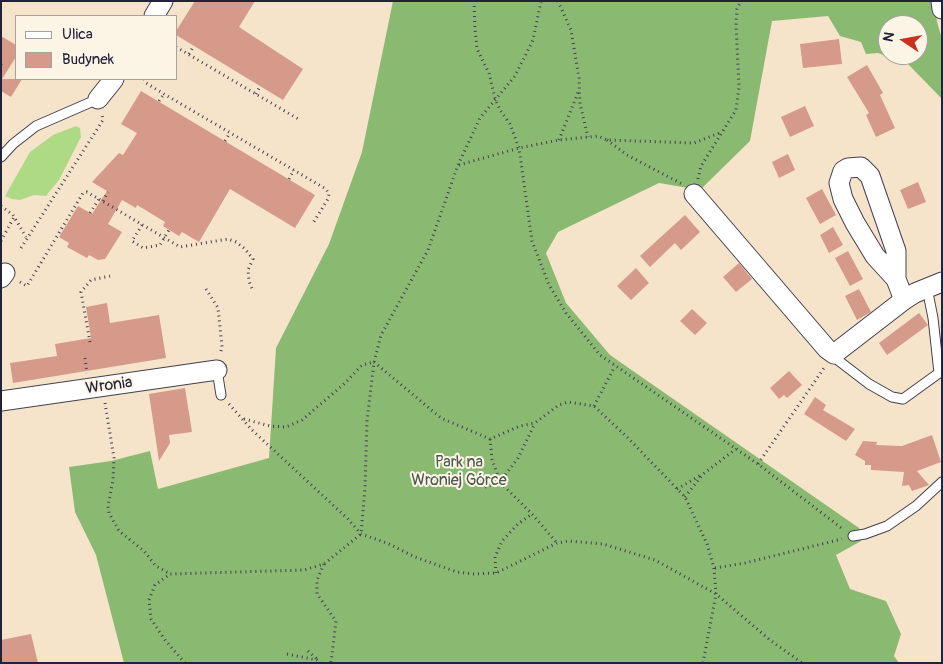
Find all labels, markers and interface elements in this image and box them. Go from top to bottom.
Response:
legend [15,15,178,80]
north arrow [878,15,928,65]
text: Ulica [62,25,93,44]
text: N [880,31,898,43]
text: Budynek [62,50,114,69]
street label: Wronia [84,373,134,399]
park label: Park na Wroniej Górce [411,453,507,491]

